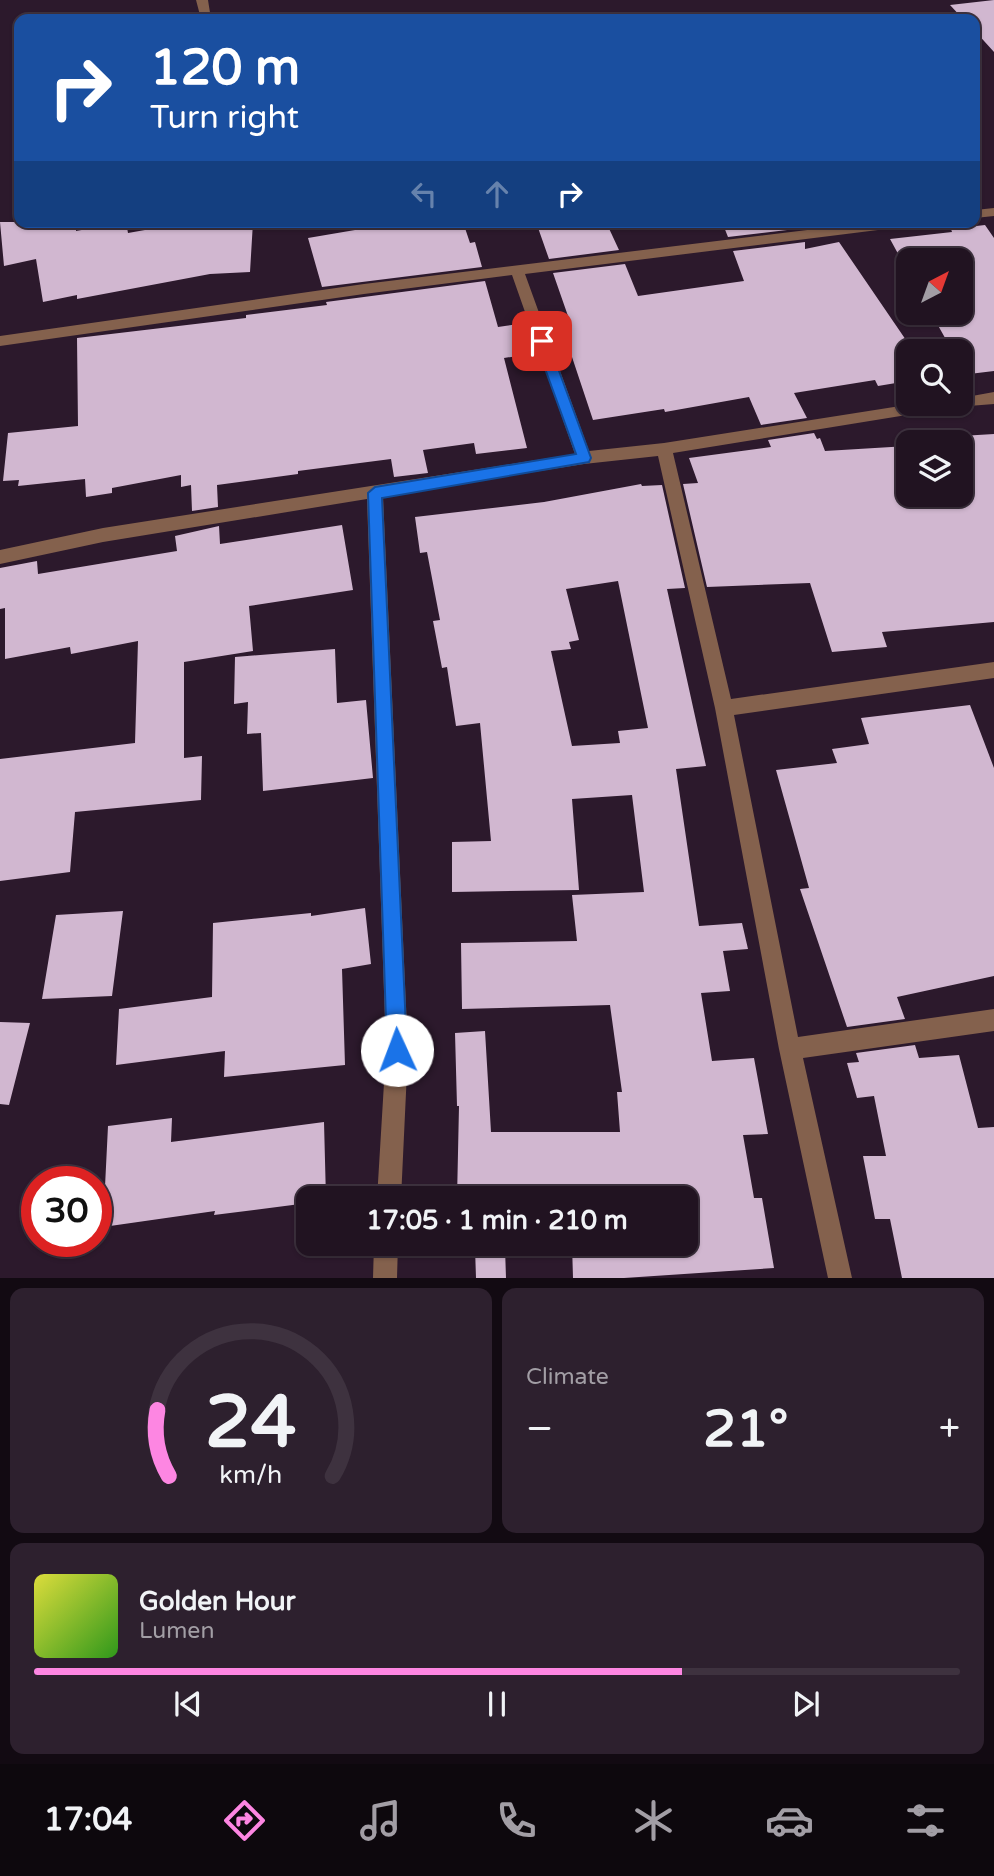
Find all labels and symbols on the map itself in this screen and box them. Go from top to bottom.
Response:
north arrow [896,248,973,326]
pin [512,311,572,371]
position arrow [360,1013,434,1087]
speed limit sign: 30 [21,1166,112,1257]

